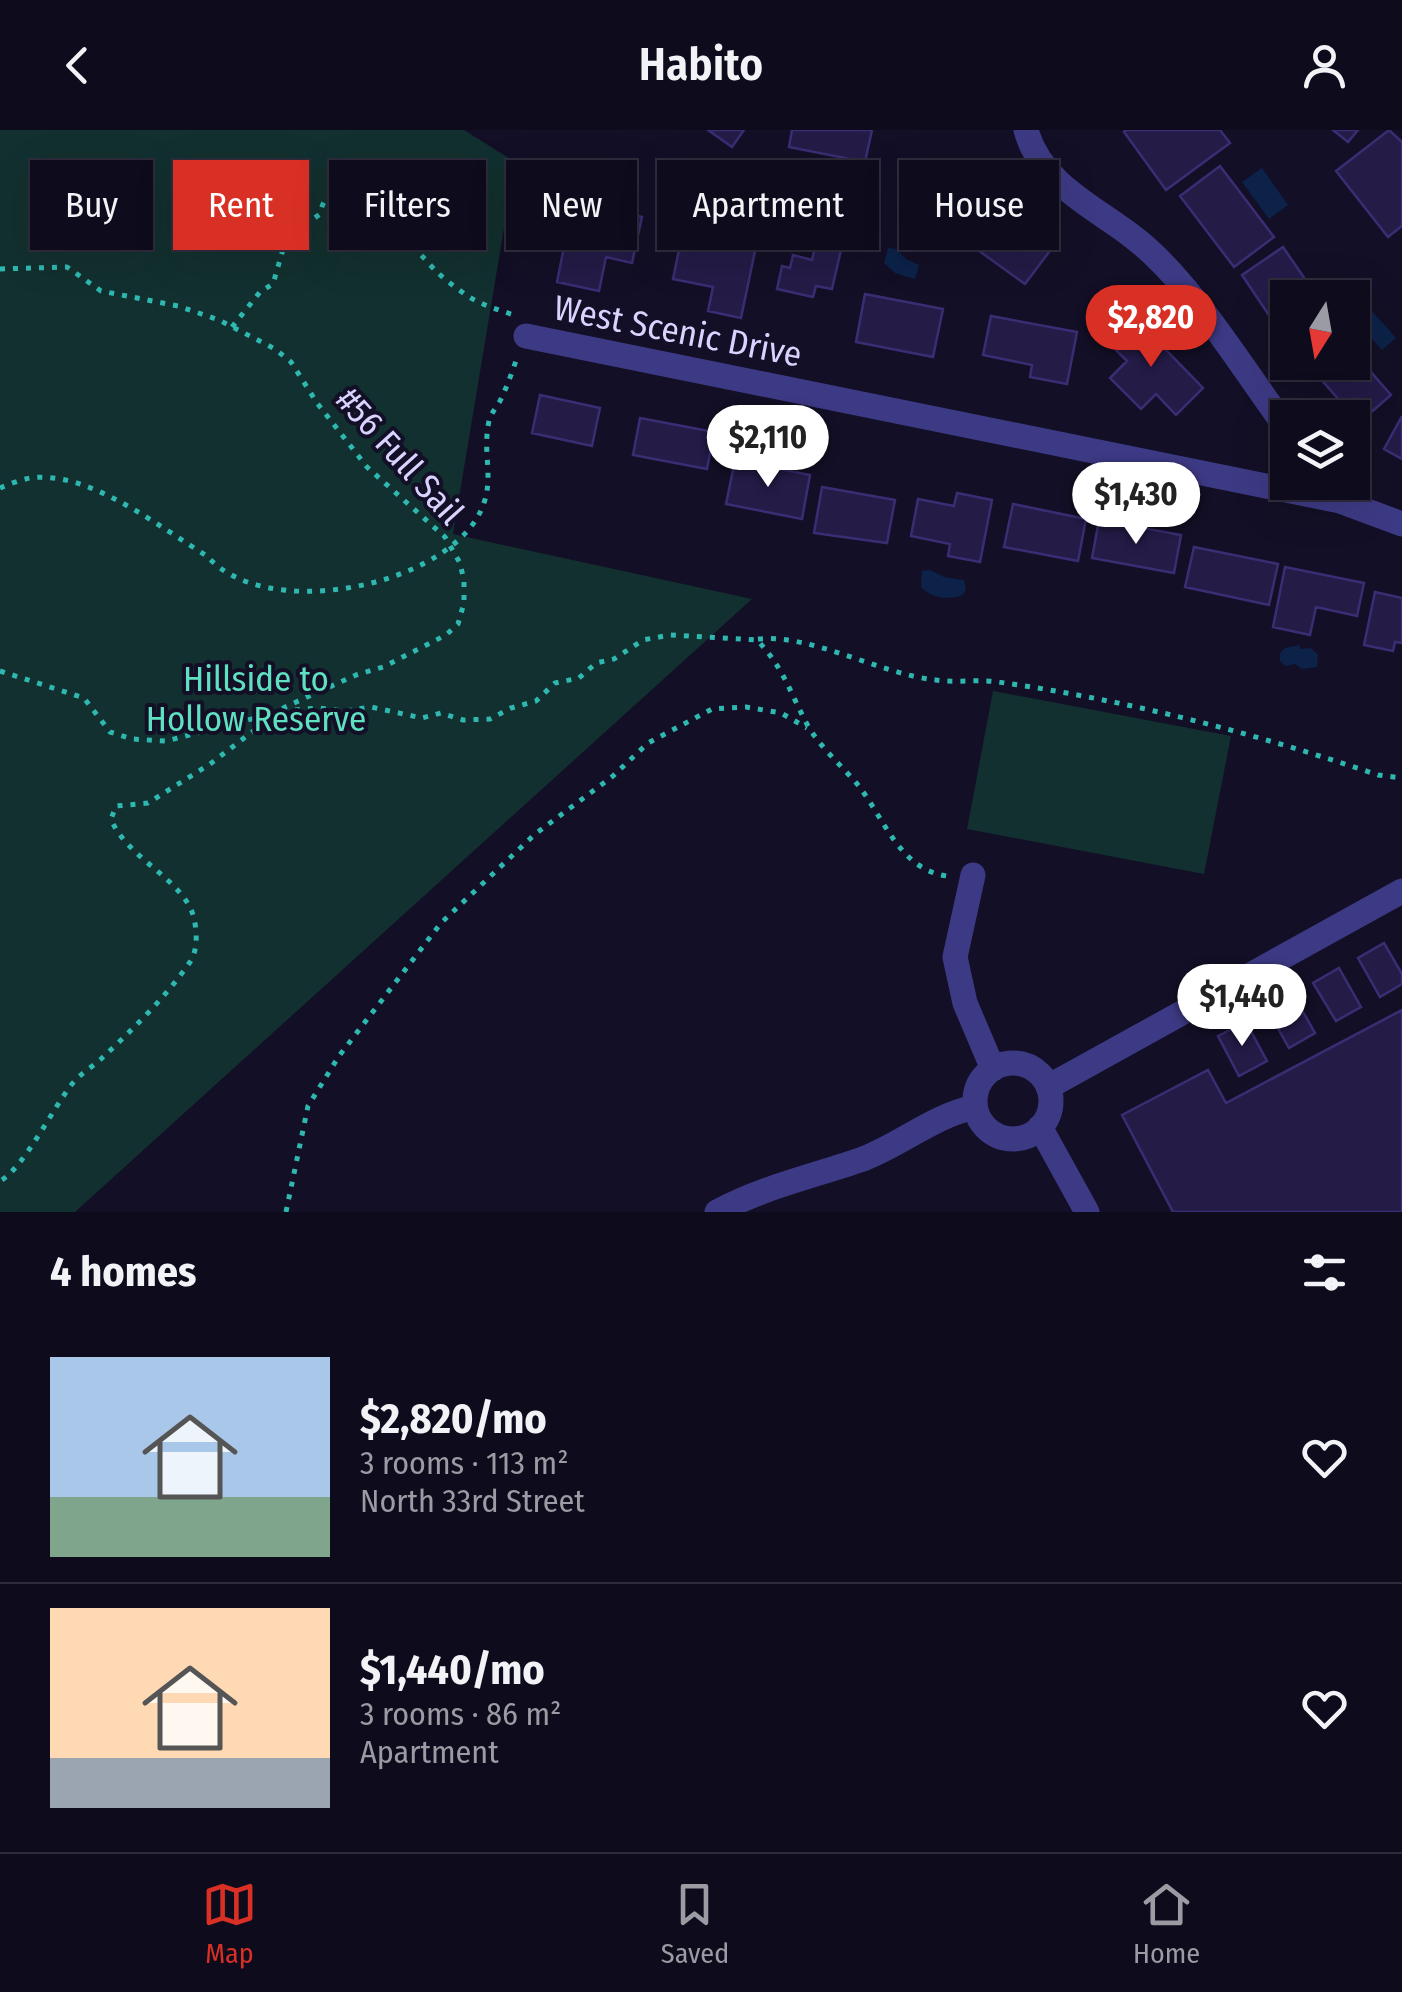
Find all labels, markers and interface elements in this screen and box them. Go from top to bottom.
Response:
icon: back [50,38,105,93]
text: Habito [639,38,763,92]
icon: person [1297,38,1352,93]
chip: Buy [30,160,153,250]
chip: Rent [173,160,309,250]
chip: Filters [329,160,486,250]
chip: New [506,160,637,250]
chip: Apartment [657,160,879,250]
chip: House [899,160,1059,250]
north arrow [1270,280,1370,380]
map controls [1270,280,1370,500]
pin: $2,820 [1070,285,1232,370]
street label: West Scenic Drive [551,286,805,376]
text: $2,820 [1108,298,1194,336]
street label: #56 Full Sail [328,379,472,533]
button: layers [1270,400,1370,500]
pin: $2,110 [687,405,849,490]
text: $2,110 [729,418,807,456]
pin: $1,430 [1055,462,1217,547]
text: $1,430 [1094,475,1178,513]
park label: Hillside to Hollow Reserve [146,658,366,740]
pin: $1,440 [1161,964,1323,1049]
text: $1,440 [1199,977,1285,1015]
icon: filters [1297,1245,1352,1300]
text: 4 homes [50,1247,197,1297]
text: $2,820/mo [360,1394,547,1444]
icon: home [130,1397,250,1517]
icon: heart [1297,1430,1352,1485]
text: 3 rooms · 113 m² [360,1444,568,1482]
text: North 33rd Street [360,1482,585,1520]
text: $1,440/mo [360,1645,545,1695]
icon: home [130,1648,250,1768]
icon: heart [1297,1681,1352,1736]
text: 3 rooms · 86 m² [360,1695,561,1733]
text: Apartment [360,1733,499,1771]
tab: Map [202,1877,257,1970]
tab: Saved [661,1877,729,1970]
tab: Home [1133,1877,1200,1970]

